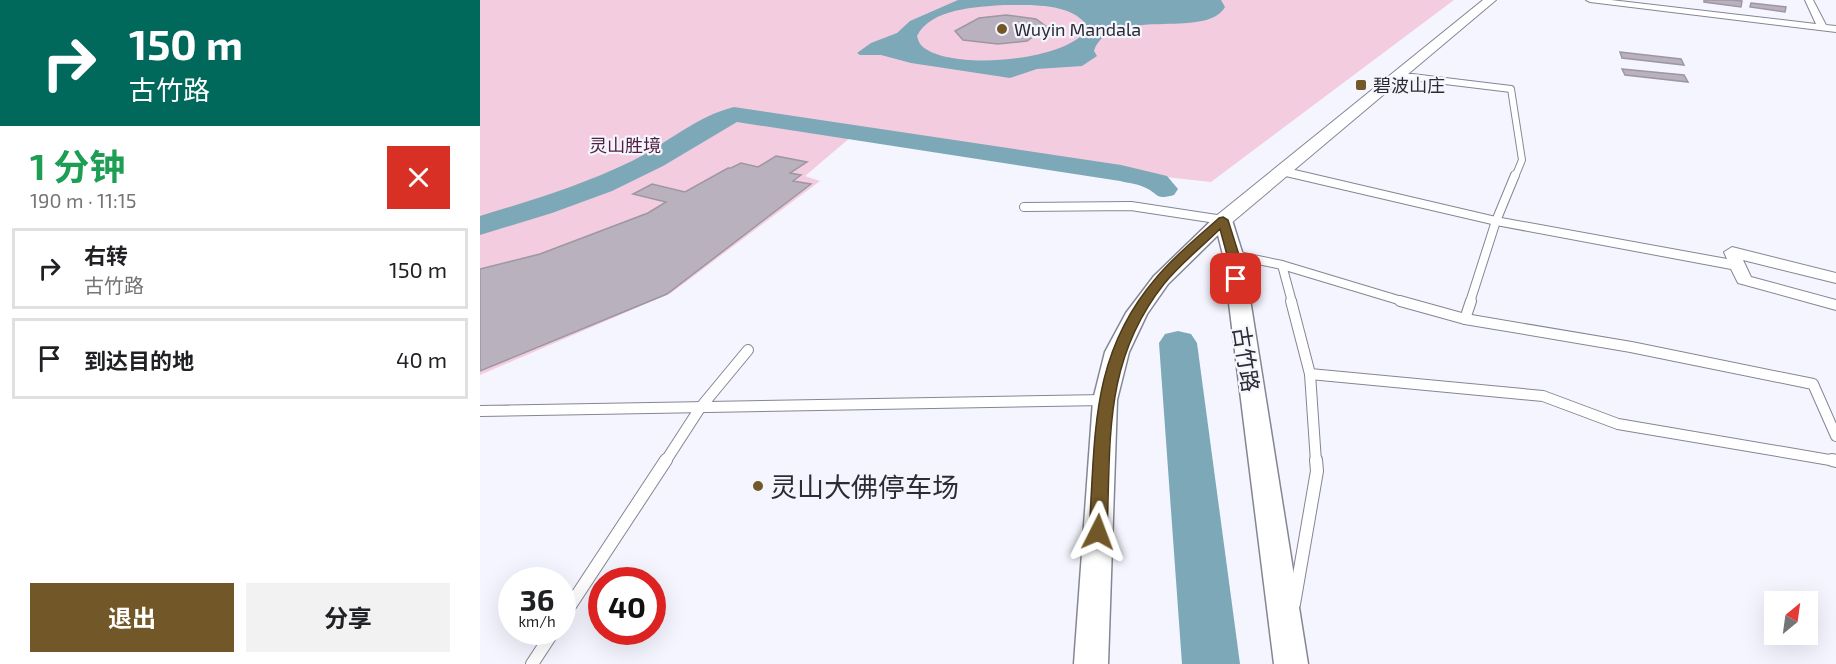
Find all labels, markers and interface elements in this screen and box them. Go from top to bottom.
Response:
text: 150 m [129,18,243,68]
place label: Wuyin Mandala [1014,18,1141,40]
marker: Wuyin Mandala [995,22,1009,36]
icon: right [30,24,108,102]
text: 古竹路 [129,73,210,105]
place label: 碧波山庄 [1373,74,1445,96]
marker: 碧波山庄 [1354,78,1368,92]
park label: 灵山胜境 [589,134,661,156]
text: 1 分钟 [30,144,125,187]
button: close [387,146,450,209]
text: 190 m · 11:15 [30,188,136,212]
text: 右转 [84,242,128,268]
icon: right [33,252,66,285]
pin [1210,253,1261,304]
text: 150 m [389,256,447,282]
icon: arrive [1219,262,1252,295]
text: 古竹路 [84,273,144,297]
street label: 古竹路 [1229,324,1265,394]
icon: arrive [33,342,66,375]
text: 40 m [396,346,447,372]
text: 到达目的地 [84,347,194,373]
place label: 灵山大佛停车场 [770,470,959,502]
marker: 灵山大佛停车场 [751,479,765,493]
position arrow [1066,500,1130,564]
speed limit sign: 40 [588,567,666,645]
text: 36 [520,581,554,617]
button: 退出 [30,583,234,652]
button: 分享 [246,583,450,652]
north arrow [1764,591,1818,645]
map controls [1764,591,1818,645]
text: km/h [518,612,556,630]

